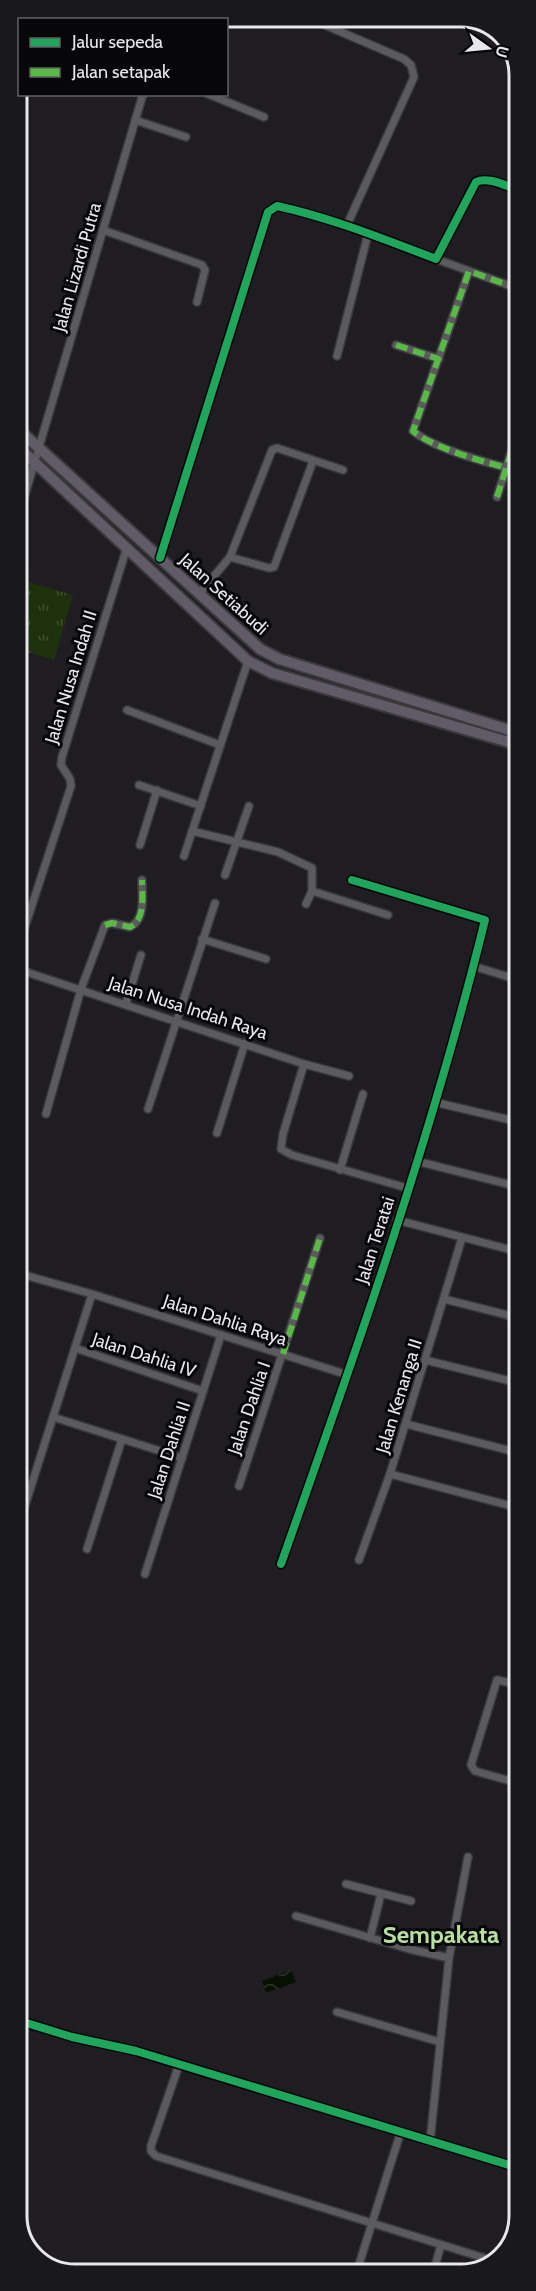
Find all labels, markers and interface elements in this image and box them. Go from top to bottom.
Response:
legend [18,18,228,96]
north arrow [458,18,518,78]
text: Jalur sepeda [71,31,163,53]
text: U [491,44,513,60]
text: Jalan setapak [71,61,171,83]
street label: Jalan Lizardi Putra [48,200,106,335]
street label: Jalan Setiabudi [174,548,273,639]
street label: Jalan Nusa Indah II [40,608,102,747]
street label: Jalan Nusa Indah Raya [105,972,271,1044]
street label: Jalan Teratai [350,1194,399,1287]
street label: Jalan Dahlia Raya [159,1289,290,1350]
street label: Jalan Dahlia IV [88,1328,199,1382]
street label: Jalan Kenanga II [371,1336,427,1457]
street label: Jalan Dahlia I [223,1359,275,1458]
street label: Jalan Dahlia II [143,1398,195,1503]
district label: Sempakata [383,1920,499,1949]

